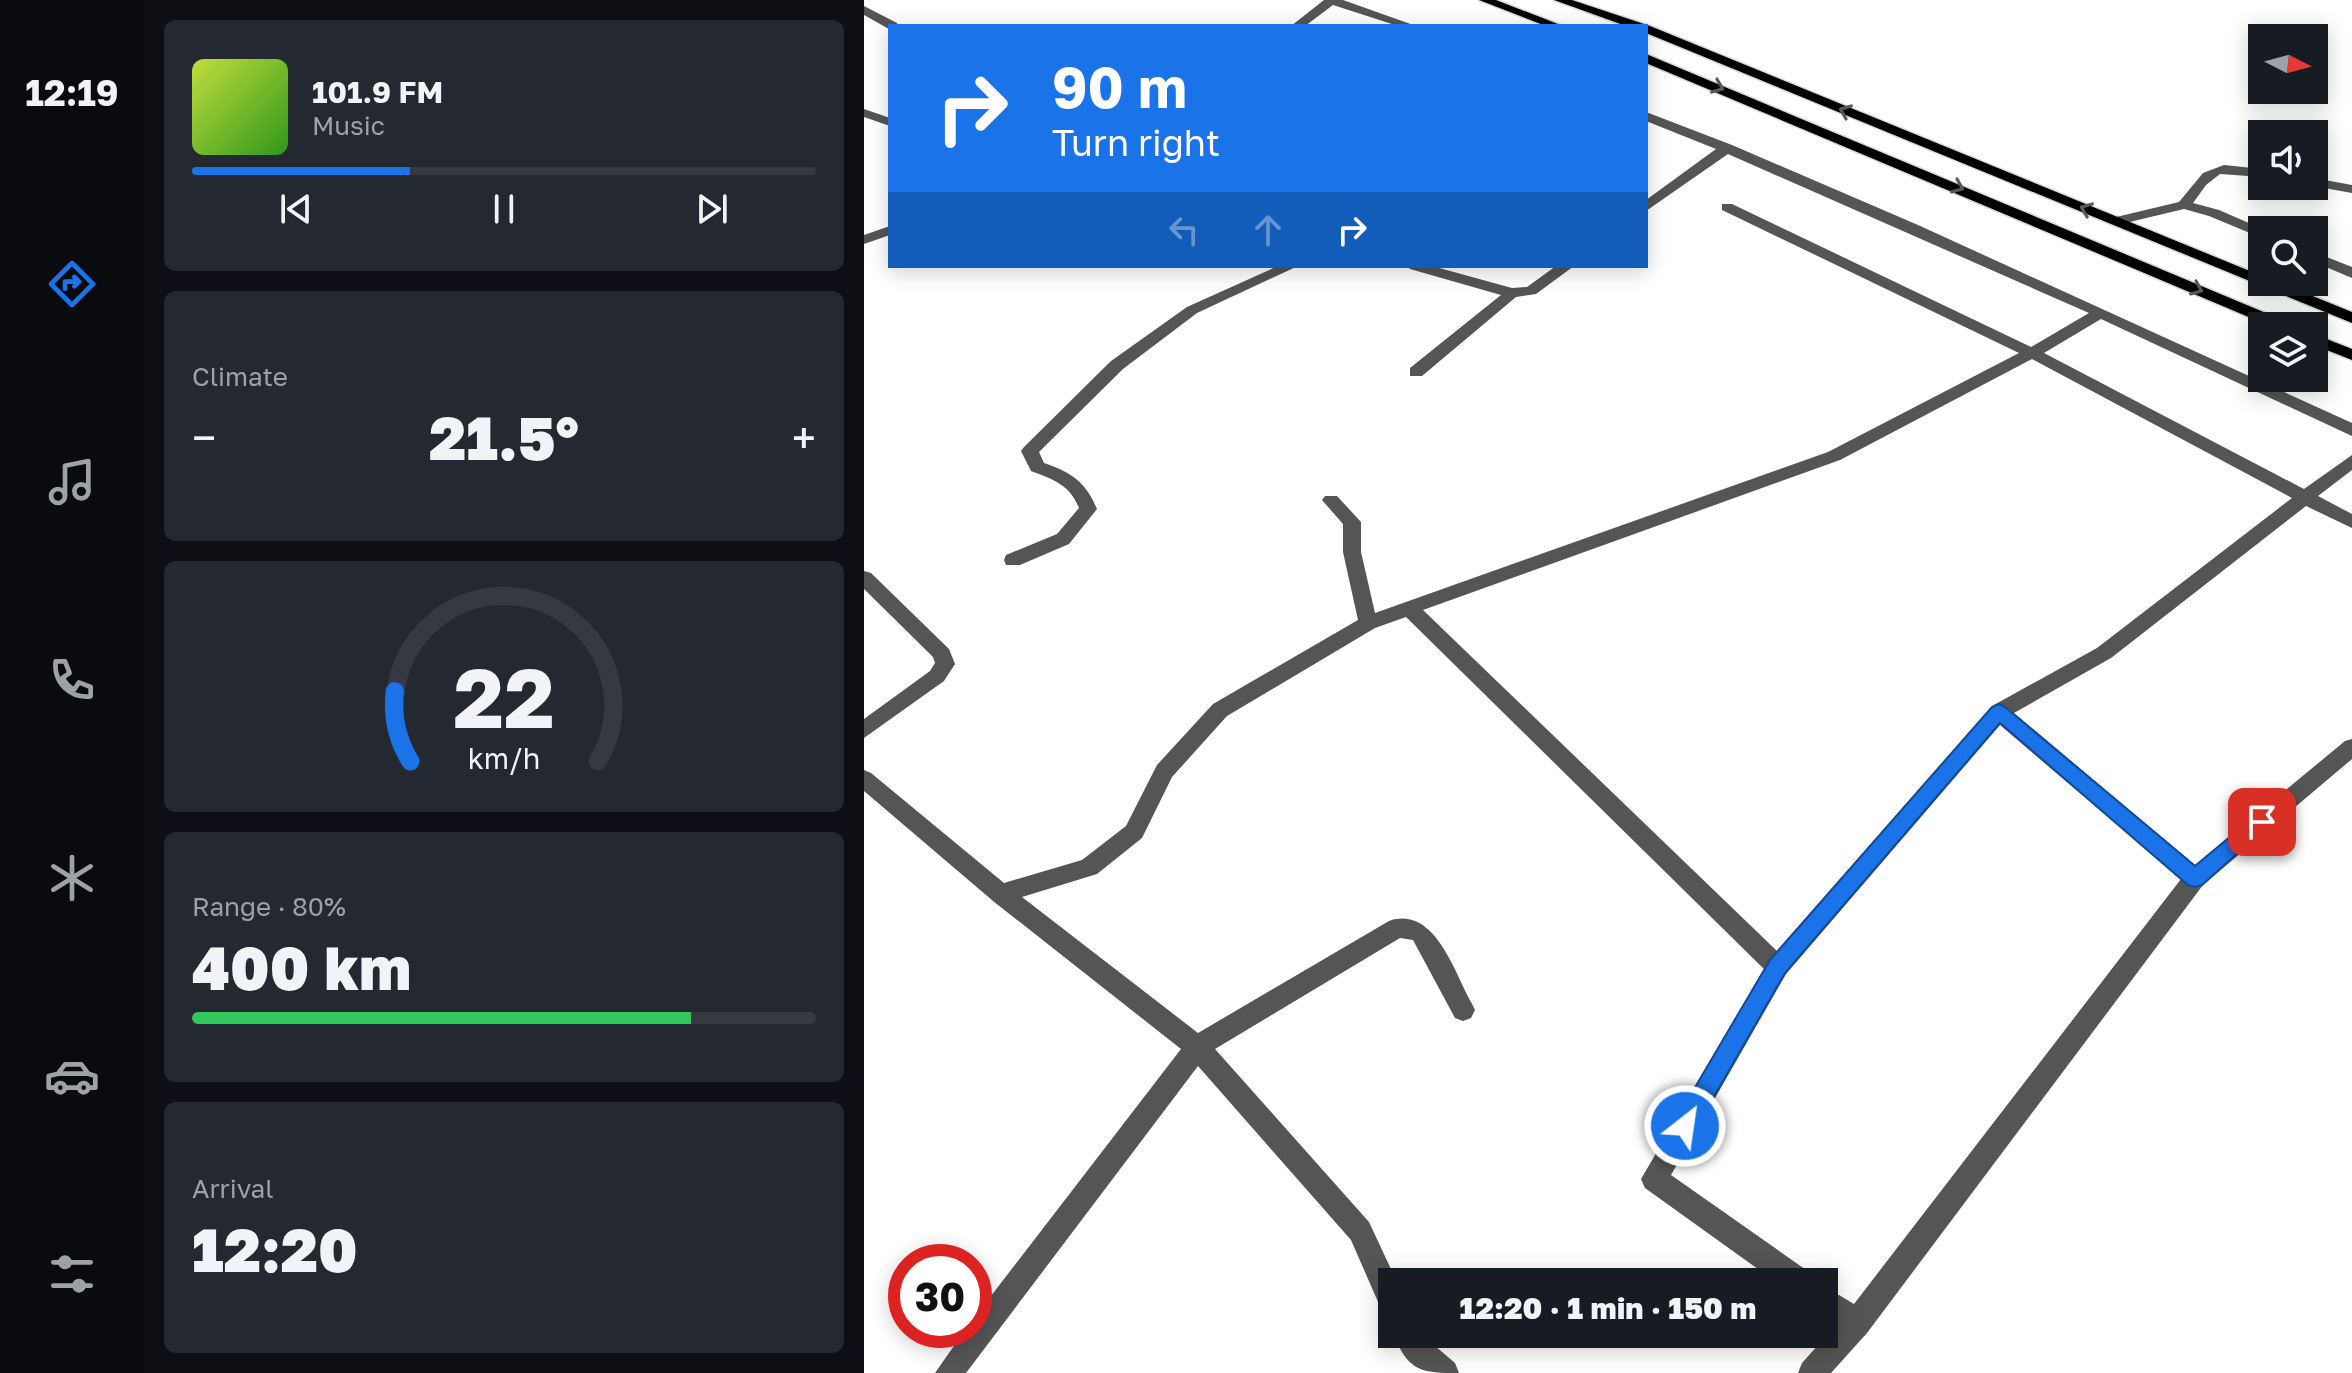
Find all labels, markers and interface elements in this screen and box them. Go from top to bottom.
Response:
north arrow [2248,24,2328,104]
map controls [2248,24,2328,392]
text: 90 m [1052,53,1187,120]
icon: right [920,56,1024,160]
text: 12:19 [25,71,119,114]
text: 101.9 FM [312,74,443,110]
one-way arrow [1710,77,1724,94]
one-way arrow [1839,104,1853,120]
text: Music [312,110,385,141]
button: sound [2248,120,2328,200]
text: Turn right [1052,121,1220,164]
one-way arrow [1950,178,1964,194]
icon: previous [274,187,318,231]
icon: pause [482,187,526,231]
icon: next [690,187,734,231]
one-way arrow [2080,202,2094,218]
icon: left [1162,208,1206,252]
icon: ahead [1246,208,1290,252]
icon: right [1330,208,1374,252]
button: search [2248,216,2328,296]
icon: directions [44,256,100,312]
one-way arrow [2189,280,2204,296]
button: layers [2248,312,2328,392]
text: Climate [192,361,288,392]
text: 21.5° [429,401,579,473]
text: − [192,411,216,464]
text: + [792,411,816,464]
icon: music [44,454,100,510]
text: 22 [453,646,555,746]
icon: phone [44,652,100,708]
text: km/h [468,742,540,776]
pin [2228,788,2296,856]
icon: arrive [2240,800,2284,844]
icon: climate [44,850,100,906]
text: Range · 80% [192,891,346,922]
text: 400 km [192,931,411,1003]
icon: car [44,1048,100,1104]
position arrow [1643,1084,1727,1168]
text: Arrival [192,1173,273,1204]
text: 12:20 [192,1213,357,1285]
speed limit sign: 30 [888,1244,992,1348]
icon: filters [44,1246,100,1302]
text: 12:20 · 1 min · 150 m [1460,1290,1756,1326]

